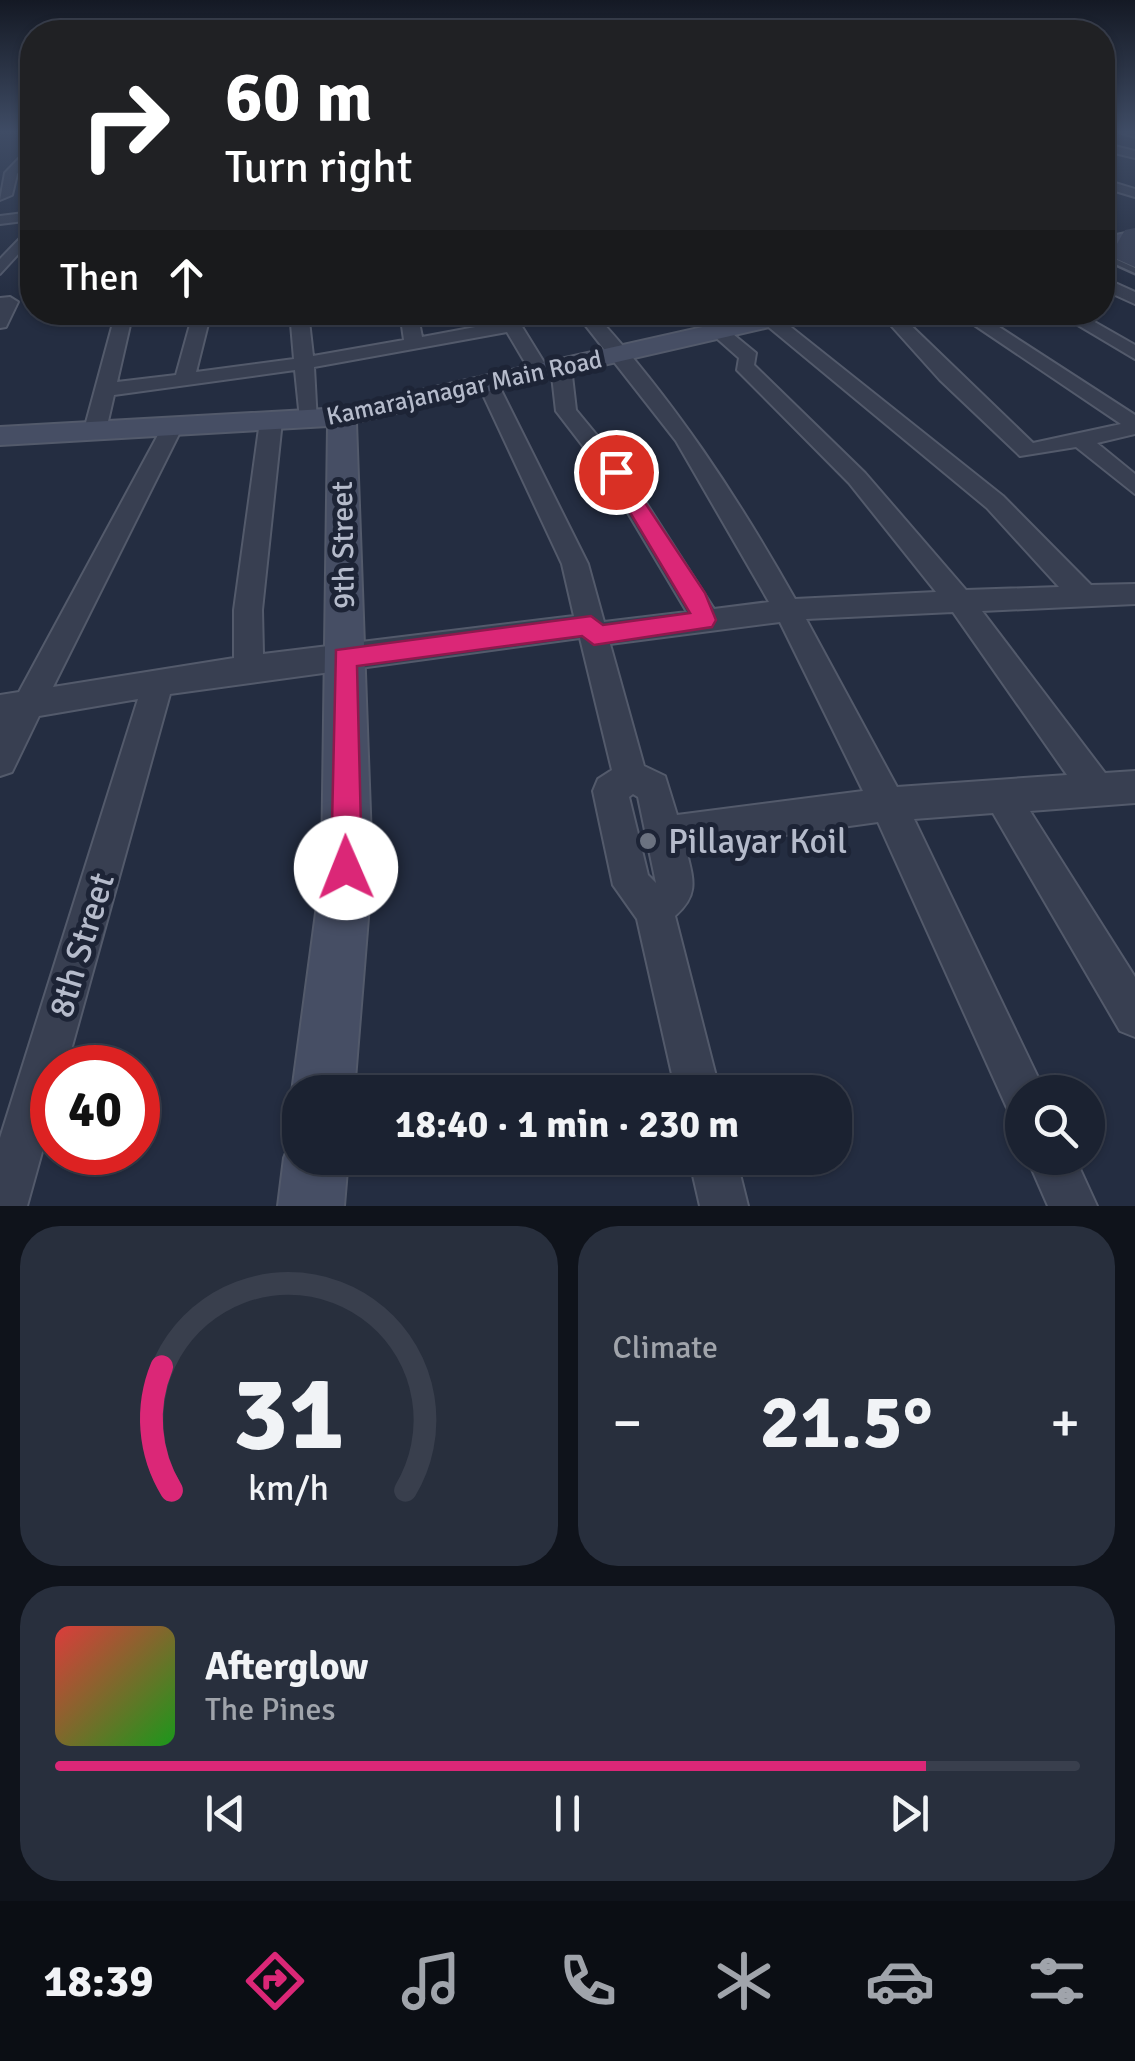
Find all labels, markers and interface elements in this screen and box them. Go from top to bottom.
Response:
text: 60 m [225,54,373,140]
icon: right [60,60,190,190]
text: Turn right [225,140,413,195]
icon: ahead [159,250,214,305]
text: Then [60,254,139,301]
street label: Kamarajanagar Main Road [324,343,605,432]
pin [574,430,659,515]
icon: arrive [589,445,644,500]
street label: 9th Street [324,481,363,609]
position arrow [294,816,398,920]
place label: Pillayar Koil [668,820,847,863]
marker: Pillayar Koil [637,830,659,852]
street label: 8th Street [39,868,124,1023]
speed limit sign: 40 [30,1045,160,1175]
map controls [1005,1075,1105,1175]
button: search [1005,1075,1105,1175]
text: 18:40 · 1 min · 230 m [395,1101,739,1148]
text: Climate [613,1328,718,1367]
text: 31 [233,1350,345,1478]
text: 21.5° [760,1376,933,1469]
text: − [613,1389,642,1457]
text: + [1050,1389,1080,1457]
text: km/h [248,1466,329,1510]
text: Afterglow [205,1643,368,1690]
text: The Pines [205,1690,336,1729]
icon: previous [198,1786,253,1841]
icon: pause [540,1786,595,1841]
icon: next [882,1786,937,1841]
icon: directions [240,1946,310,2016]
icon: music [396,1946,466,2016]
icon: phone [553,1946,623,2016]
icon: climate [709,1946,779,2016]
icon: car [865,1946,935,2016]
icon: filters [1022,1946,1092,2016]
text: 18:39 [43,1954,154,2009]

